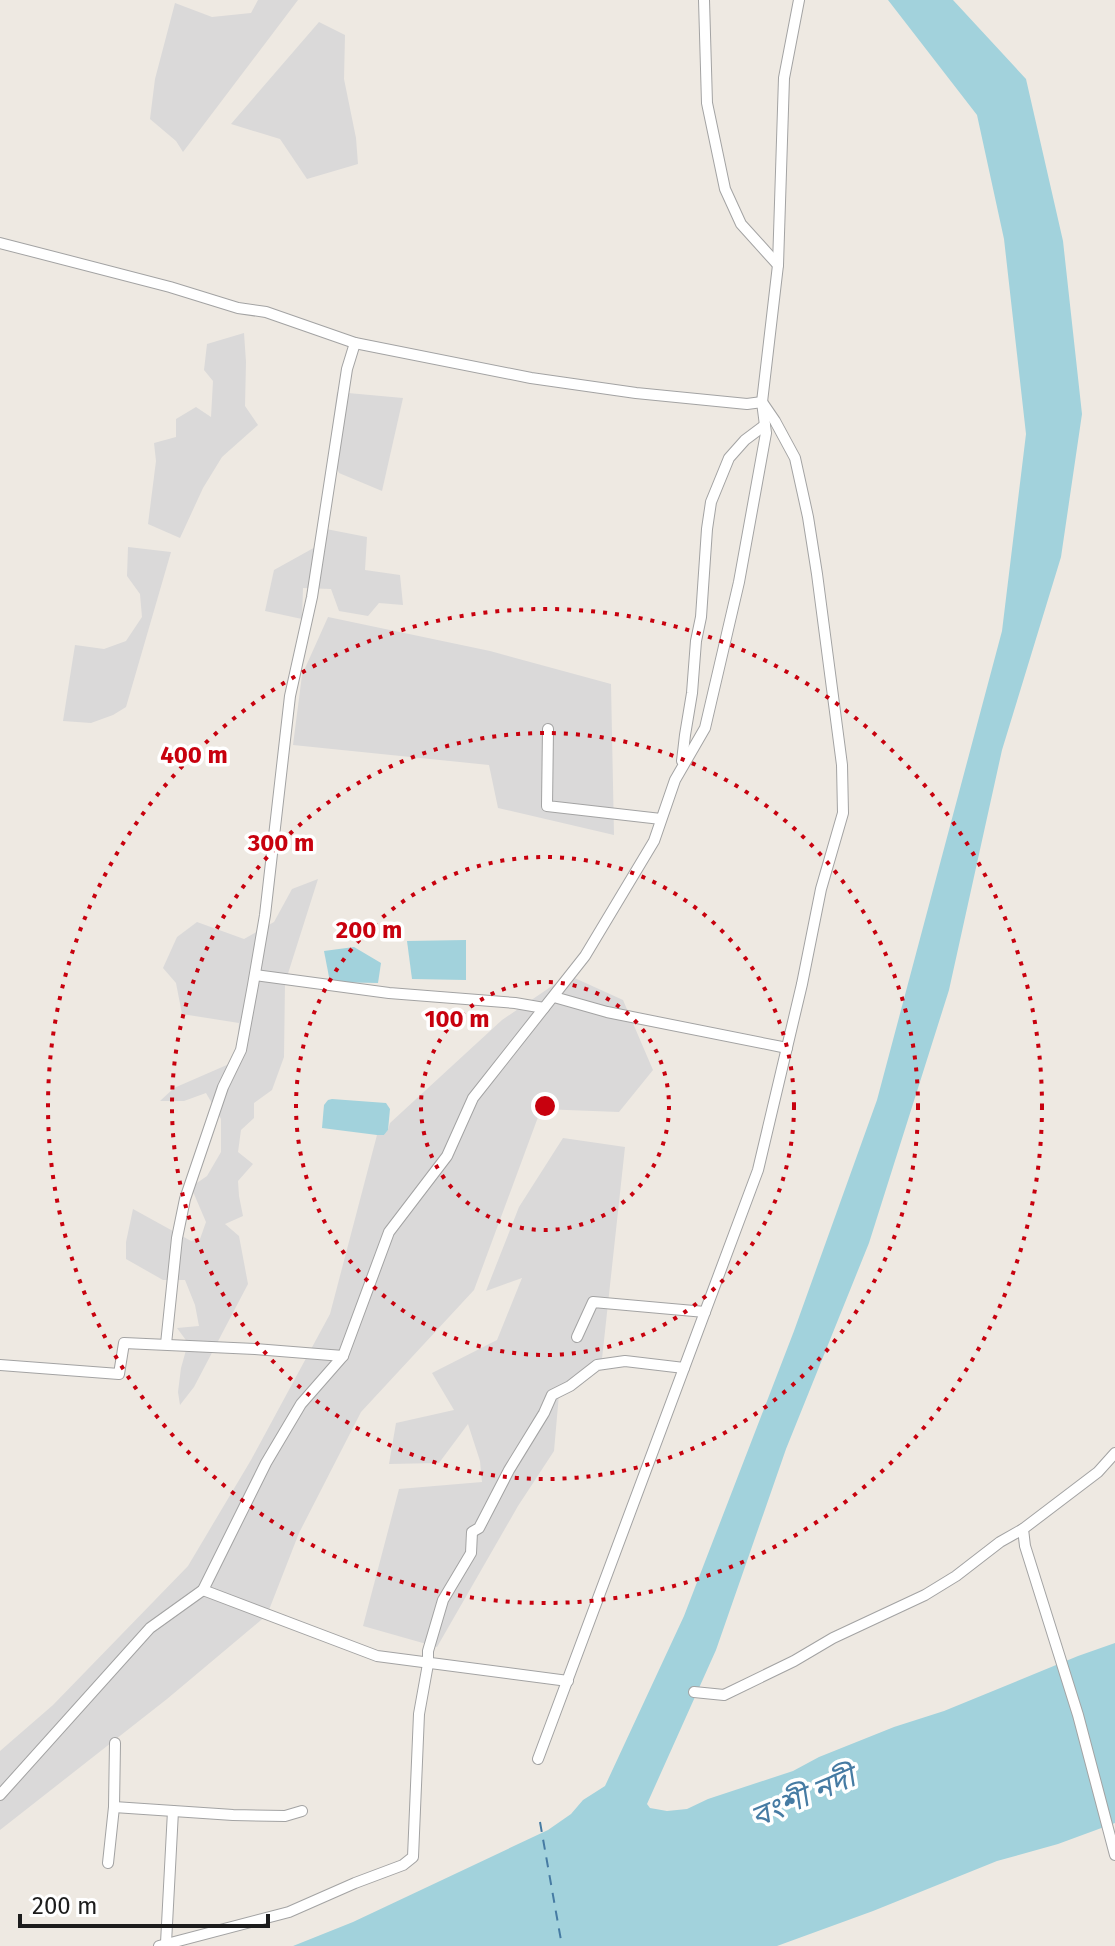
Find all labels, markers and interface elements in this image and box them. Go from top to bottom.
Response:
text: 400 m [160,741,228,769]
text: 300 m [247,829,314,857]
text: 200 m [336,916,402,944]
text: 100 m [424,1005,490,1033]
centre of rings [531,1092,559,1120]
water label: বংশী নদী [745,1757,865,1835]
scale bar [20,1878,268,1928]
text: 200 m [32,1892,98,1920]

